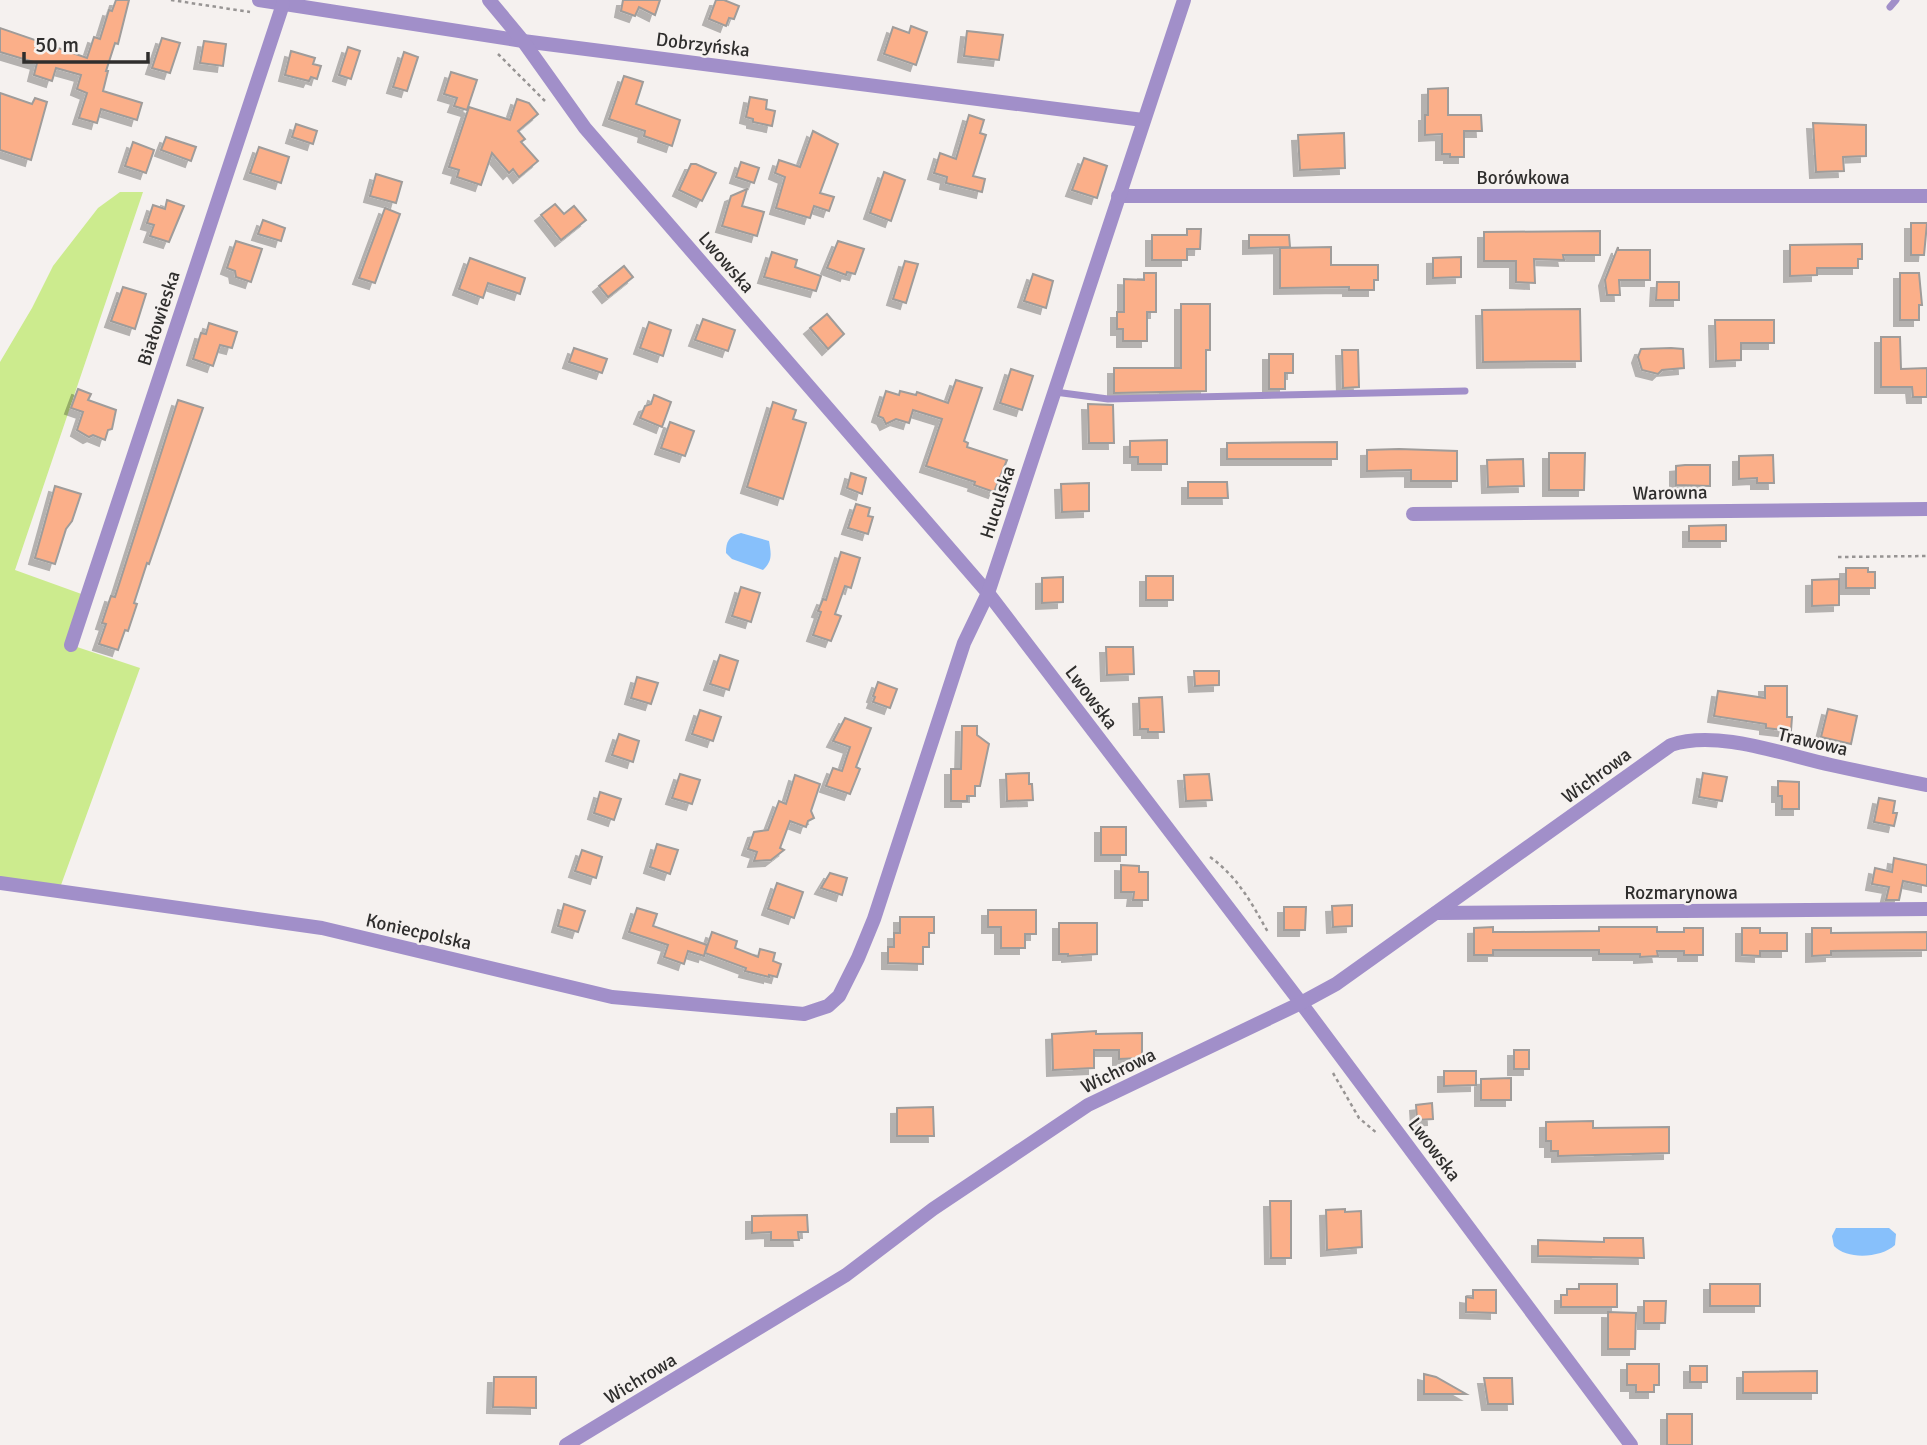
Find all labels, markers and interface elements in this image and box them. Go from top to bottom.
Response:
scale bar [24,21,149,65]
street label: Dobrzyńska [654,27,751,63]
text: 50 m [35,32,79,58]
street label: Borówkowa [1476,166,1570,190]
street label: Lwowska [693,227,759,298]
street label: Białowieska [132,268,186,369]
street label: Huculska [975,463,1021,542]
street label: Warowna [1632,480,1708,506]
street label: Lwowska [1059,661,1123,734]
street label: Trawowa [1775,722,1850,762]
street label: Wichrowa [1557,743,1636,809]
street label: Rozmarynowa [1624,881,1738,905]
street label: Koniecpolska [364,908,474,956]
street label: Wichrowa [1077,1043,1160,1099]
street label: Lwowska [1402,1113,1466,1186]
street label: Wichrowa [600,1348,681,1410]

